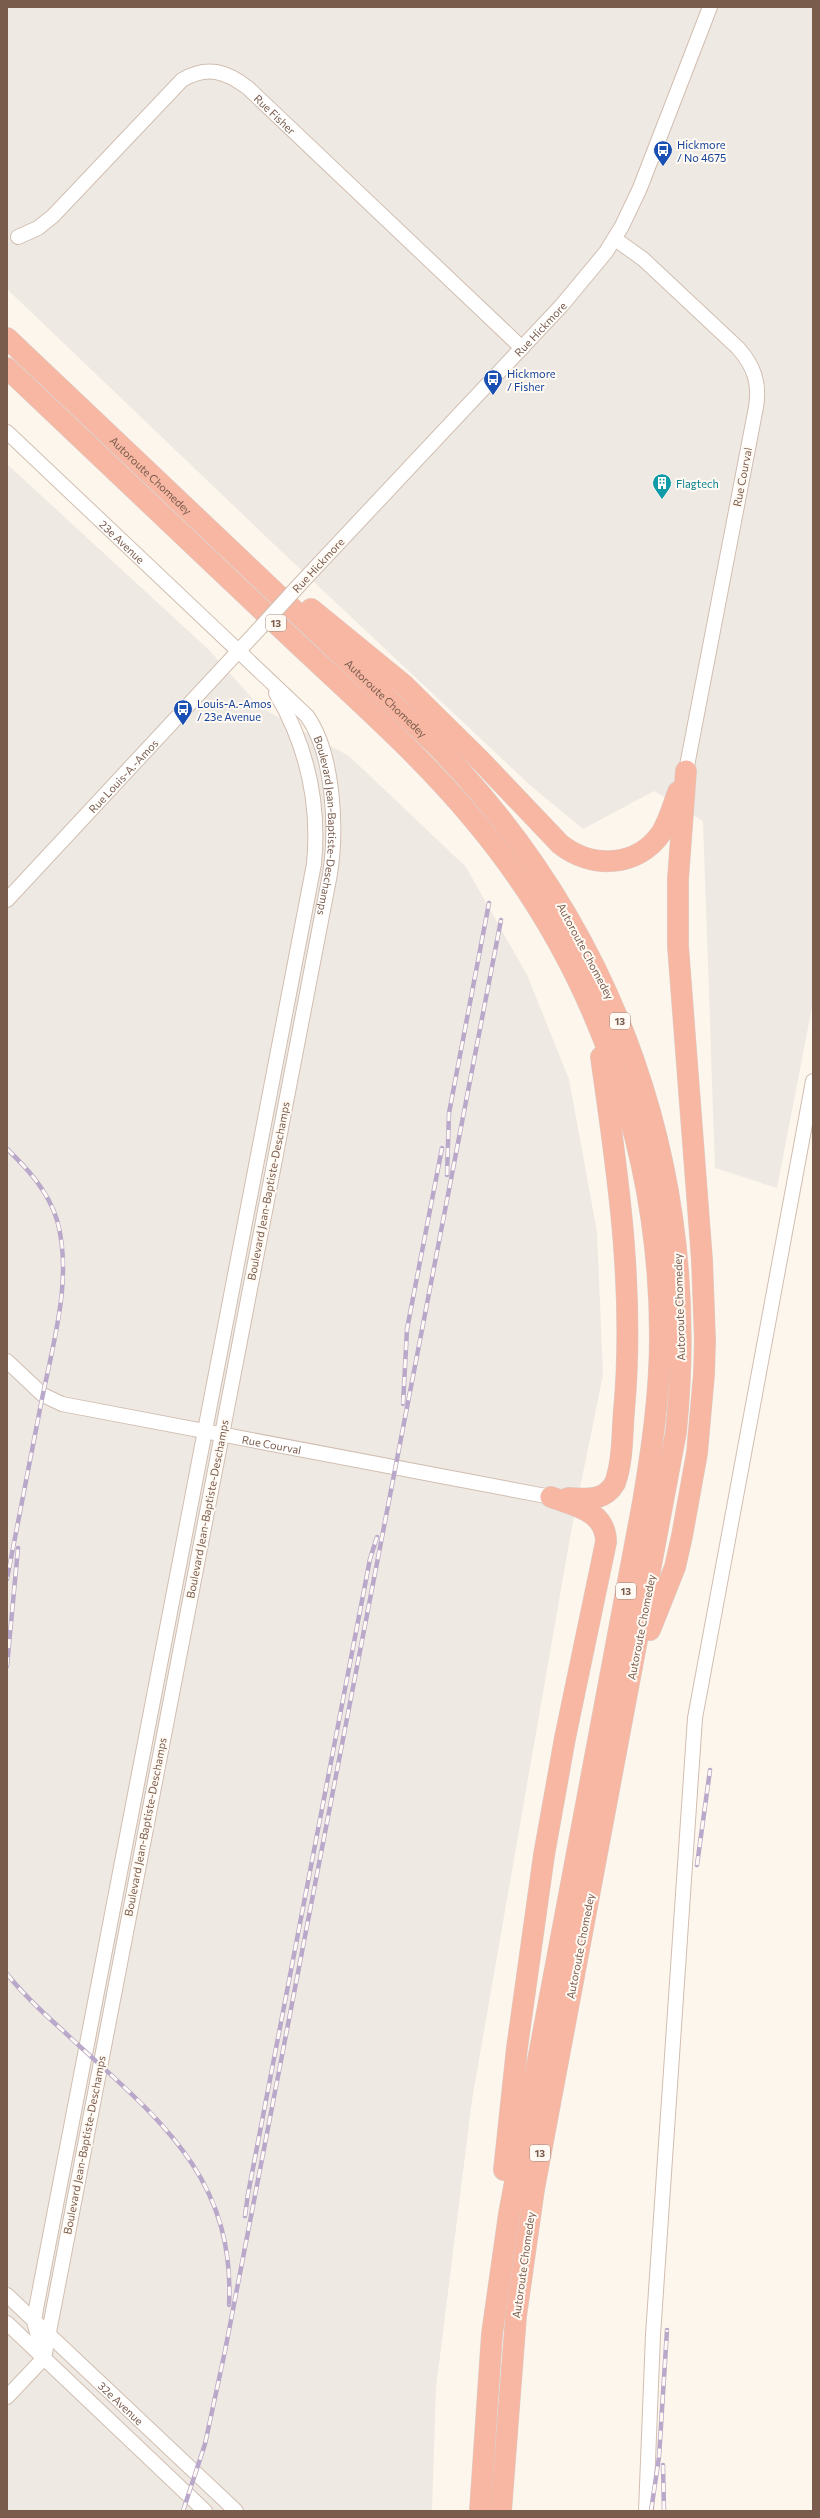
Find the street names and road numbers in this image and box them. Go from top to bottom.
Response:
street label: Rue Fisher [252,91,299,137]
street label: Rue Hickmore [511,298,569,359]
street label: Autoroute Chomedey [108,433,195,517]
street label: Rue Courval [730,446,754,508]
street label: 23e Avenue [97,517,148,566]
street label: Rue Hickmore [289,535,347,595]
road number: 13 [266,615,286,631]
street label: Autoroute Chomedey [343,656,430,740]
street label: Boulevard Jean-Baptiste-Deschamps [312,734,340,917]
street label: Rue Louis-A.-Amos [85,736,160,815]
street label: Autoroute Chomedey [555,901,617,1002]
road number: 13 [610,1013,630,1029]
street label: Boulevard Jean-Baptiste-Deschamps [244,1101,293,1282]
street label: Autoroute Chomedey [671,1253,687,1361]
street label: Boulevard Jean-Baptiste-Deschamps [183,1419,232,1600]
street label: Rue Courval [241,1432,302,1456]
street label: Autoroute Chomedey [624,1573,658,1681]
road number: 13 [616,1583,636,1599]
street label: Boulevard Jean-Baptiste-Deschamps [121,1737,170,1918]
street label: Autoroute Chomedey [563,1892,597,2000]
street label: Boulevard Jean-Baptiste-Deschamps [60,2055,109,2236]
road number: 13 [530,2145,550,2161]
street label: Autoroute Chomedey [509,2211,537,2319]
street label: 32e Avenue [96,2378,147,2427]

